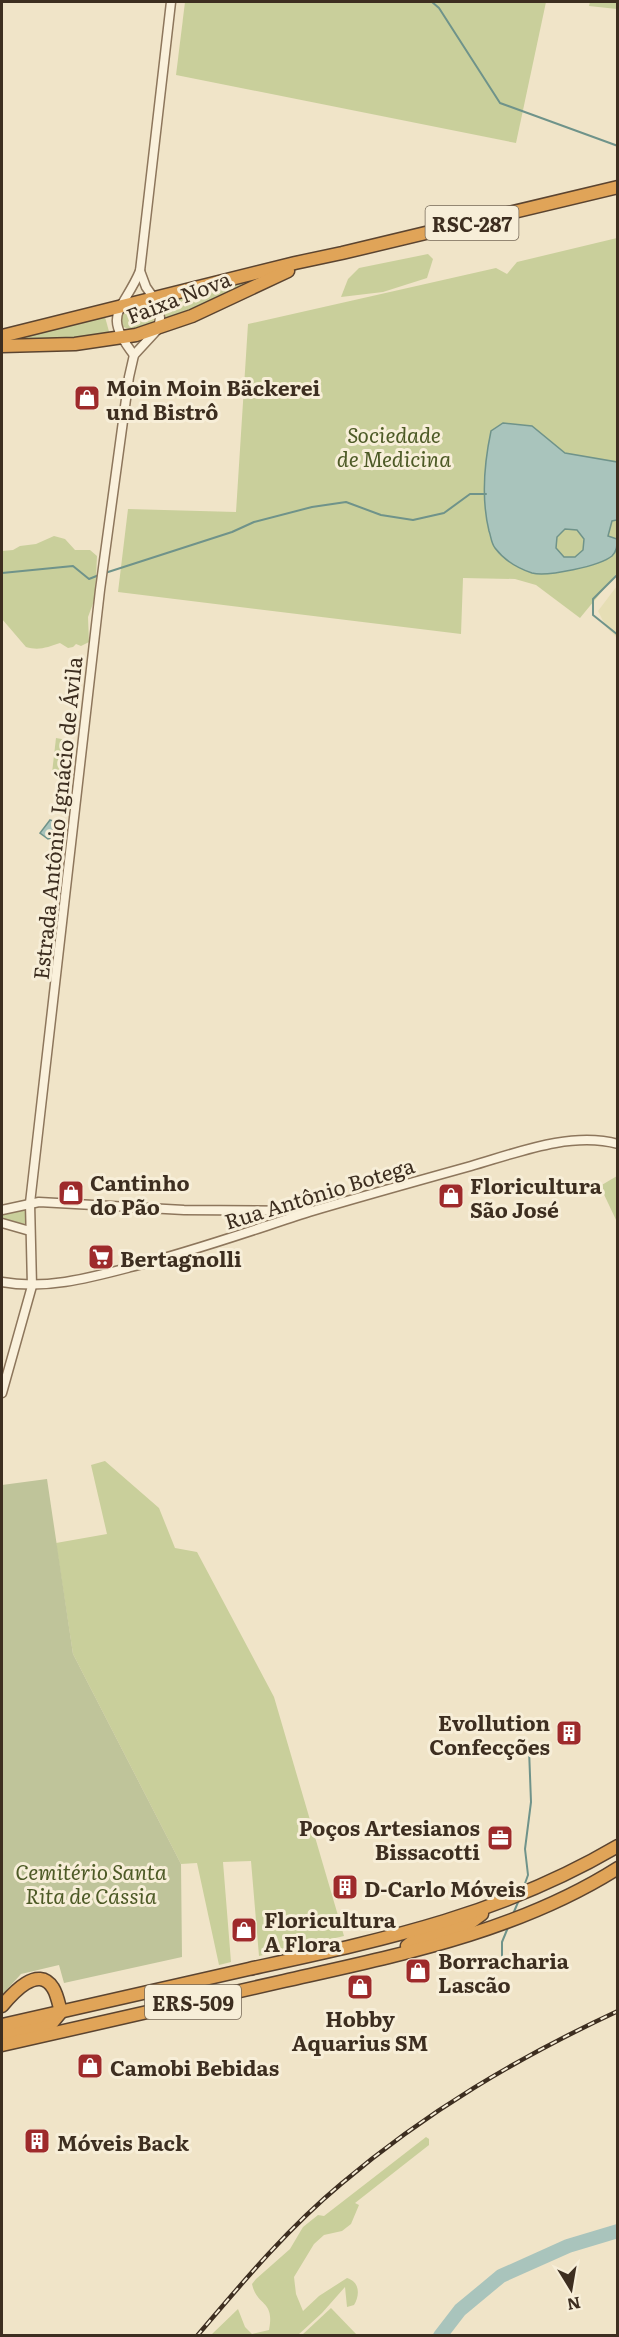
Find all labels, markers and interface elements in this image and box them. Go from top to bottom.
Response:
road number: RSC-287 [426,206,518,240]
street label: Faixa Nova [121,262,235,330]
place label: Moin Moin Bäckerei und Bistrô [106,371,321,426]
shop icon: Moin Moin Bäckerei und Bistrô [72,383,102,413]
park label: Sociedade de Medicina [337,418,451,473]
street label: Estrada Antônio Ignácio de Ávila [24,654,88,981]
street label: Rua Antônio Botega [220,1148,418,1236]
place label: Cantinho do Pão [90,1166,190,1221]
place label: Floricultura São José [470,1169,603,1224]
shop icon: Cantinho do Pão [56,1178,86,1208]
shop icon: Floricultura São José [436,1181,466,1211]
supermarket icon: Bertagnolli [86,1242,116,1272]
place label: Bertagnolli [120,1242,242,1273]
place label: Evollution Confecções [429,1706,550,1761]
building icon: Evollution Confecções [554,1718,584,1748]
place label: Poços Artesianos Bissacotti [299,1811,480,1866]
office icon: Poços Artesianos Bissacotti [485,1823,515,1853]
park label: Cemitério Santa Rita de Cássia [15,1855,167,1910]
building icon: D-Carlo Móveis [330,1872,360,1902]
place label: D-Carlo Móveis [364,1872,526,1903]
place label: Floricultura A Flora [264,1903,397,1958]
shop icon: Floricultura A Flora [229,1915,259,1945]
place label: Borracharia Lascão [438,1944,570,1999]
shop icon: Borracharia Lascão [403,1956,433,1986]
shop icon: Hobby Aquarius SM [345,1972,375,2002]
road number: ERS-509 [145,1985,241,2019]
place label: Hobby Aquarius SM [292,2002,428,2057]
shop icon: Camobi Bebidas [75,2051,105,2081]
place label: Camobi Bebidas [110,2051,279,2082]
building icon: Móveis Back [22,2126,52,2156]
place label: Móveis Back [57,2126,190,2157]
north arrow [541,2259,601,2319]
text: N [565,2292,583,2318]

